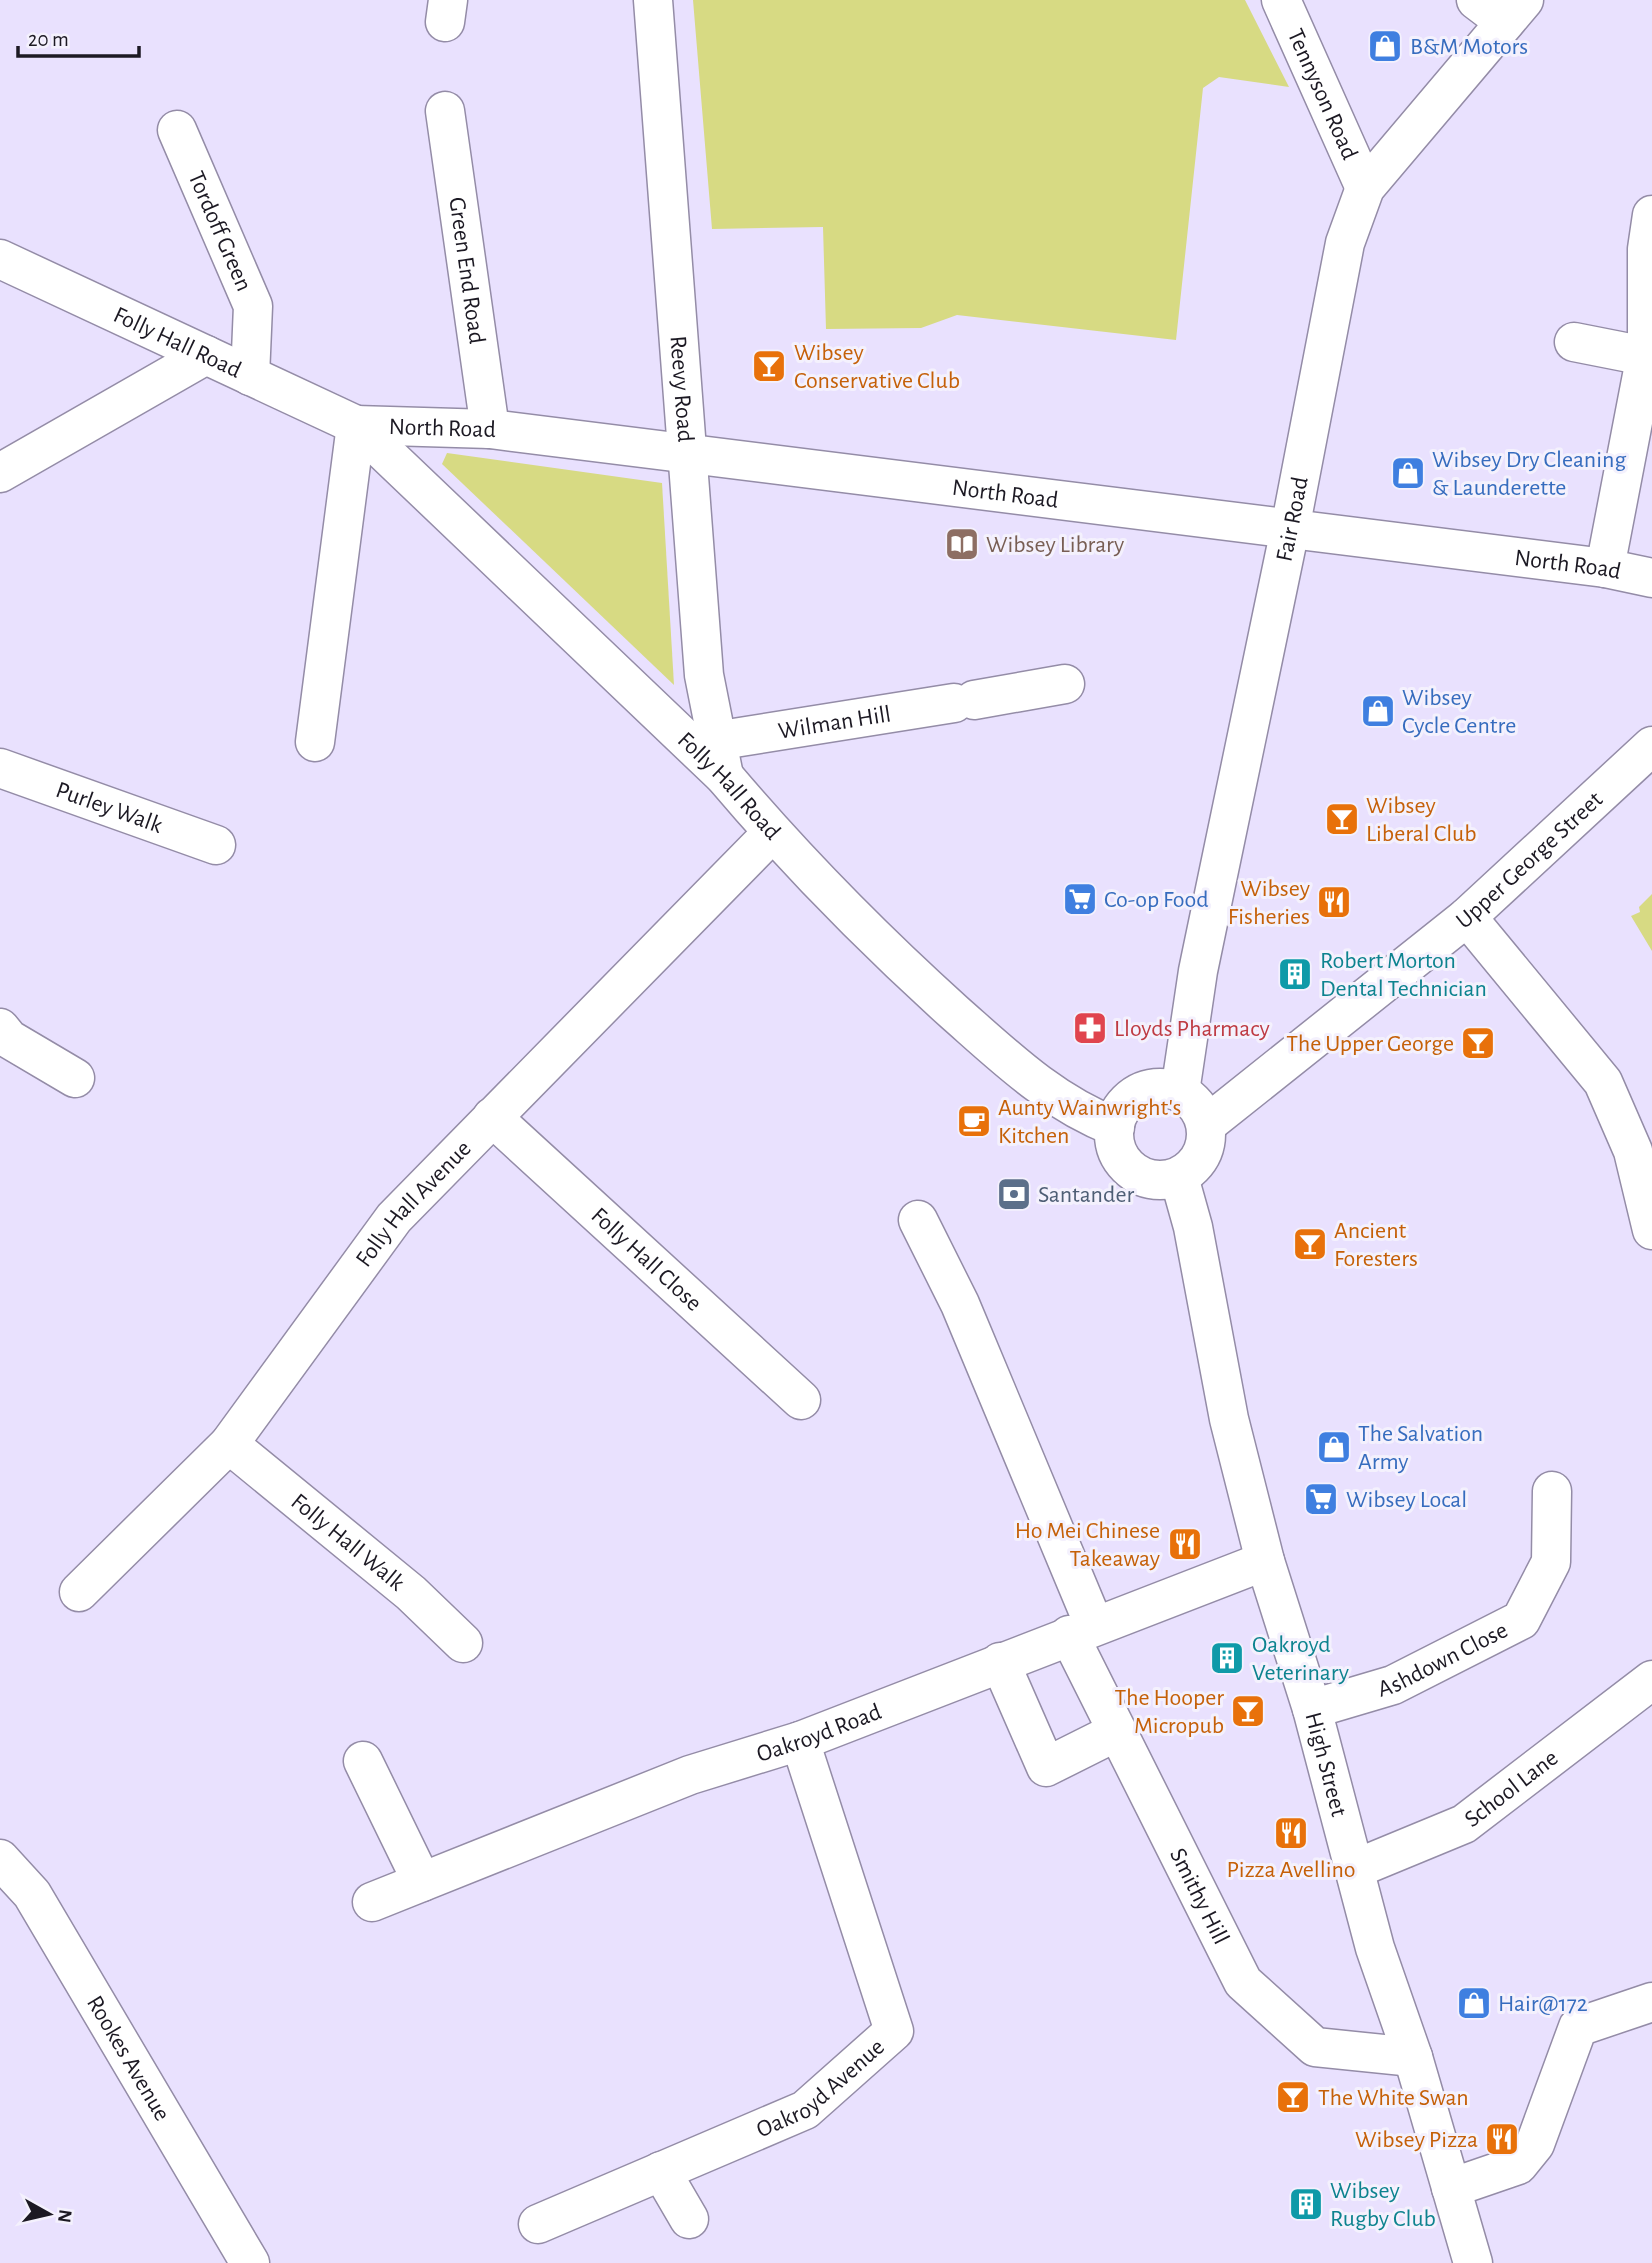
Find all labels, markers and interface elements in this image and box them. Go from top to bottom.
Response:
scale bar [18,14,138,58]
street label: Tennyson Road [1283,26,1362,163]
shop icon: B&M Motors [1366,27,1404,65]
text: 20 m [28,29,69,50]
place label: B&M Motors [1410,35,1528,59]
street label: Tordoff Green [183,168,256,295]
street label: Green End Road [444,196,489,346]
street label: Folly Hall Road [110,303,245,383]
street label: Reevy Road [665,335,697,443]
place label: Wibsey Conservative Club [794,341,960,393]
bar icon: Wibsey Conservative Club [750,347,788,385]
street label: North Road [388,415,496,442]
place label: Wibsey Dry Cleaning & Launderette [1432,448,1626,500]
shop icon: Wibsey Dry Cleaning & Launderette [1389,454,1427,492]
street label: Fair Road [1273,475,1313,564]
street label: North Road [951,476,1060,513]
library icon: Wibsey Library [943,525,981,563]
place label: Wibsey Library [986,533,1124,557]
street label: North Road [1513,546,1623,584]
place label: Wibsey Cycle Centre [1402,686,1516,738]
shop icon: Wibsey Cycle Centre [1359,692,1397,730]
street label: Wilman Hill [777,702,893,744]
street label: Folly Hall Road [673,728,785,845]
street label: Purley Walk [52,778,165,838]
street label: Upper George Street [1452,787,1607,934]
place label: Wibsey Liberal Club [1366,794,1477,846]
bar icon: Wibsey Liberal Club [1323,800,1361,838]
place label: Wibsey Fisheries [1228,877,1310,929]
supermarket icon: Co-op Food [1061,880,1099,918]
restaurant icon: Wibsey Fisheries [1315,883,1353,921]
place label: Co-op Food [1104,888,1209,912]
place label: Robert Morton Dental Technician [1320,949,1487,1001]
building icon: Robert Morton Dental Technician [1276,955,1314,993]
pharmacy icon: Lloyds Pharmacy [1071,1009,1109,1047]
place label: Lloyds Pharmacy [1114,1017,1270,1041]
bar icon: The Upper George [1459,1024,1497,1062]
place label: The Upper George [1286,1032,1454,1056]
place label: Aunty Wainwright's Kitchen [998,1096,1182,1148]
cafe icon: Aunty Wainwright's Kitchen [955,1102,993,1140]
street label: Folly Hall Avenue [352,1136,476,1271]
bank icon: Santander [995,1175,1033,1213]
place label: Santander [1038,1183,1134,1207]
street label: Folly Hall Close [586,1203,706,1316]
place label: Ancient Foresters [1334,1219,1418,1271]
bar icon: Ancient Foresters [1291,1225,1329,1263]
place label: The Salvation Army [1358,1422,1483,1474]
shop icon: The Salvation Army [1315,1428,1353,1466]
supermarket icon: Wibsey Local [1302,1480,1340,1518]
place label: Wibsey Local [1346,1488,1467,1512]
street label: Folly Hall Walk [286,1489,409,1595]
place label: Ho Mei Chinese Takeaway [1015,1519,1160,1571]
restaurant icon: Ho Mei Chinese Takeaway [1166,1525,1204,1563]
street label: Ashdown Close [1375,1618,1512,1702]
place label: Oakroyd Veterinary [1252,1633,1349,1685]
building icon: Oakroyd Veterinary [1208,1639,1246,1677]
place label: The Hooper Micropub [1114,1686,1224,1738]
bar icon: The Hooper Micropub [1229,1692,1267,1730]
street label: Oakroyd Road [754,1700,885,1767]
street label: High Street [1300,1710,1351,1819]
street label: School Lane [1460,1746,1563,1832]
restaurant icon: Pizza Avellino [1272,1814,1310,1852]
street label: Smithy Hill [1165,1845,1233,1948]
place label: Pizza Avellino [1226,1858,1356,1882]
shop icon: Hair@172 [1455,1984,1493,2022]
street label: Rookes Avenue [82,1992,174,2125]
place label: Hair@172 [1498,1992,1588,2016]
street label: Oakroyd Avenue [753,2035,889,2142]
bar icon: The White Swan [1274,2078,1312,2116]
place label: The White Swan [1318,2086,1469,2110]
restaurant icon: Wibsey Pizza [1483,2120,1521,2158]
place label: Wibsey Pizza [1355,2128,1478,2152]
north arrow [14,2179,84,2249]
place label: Wibsey Rugby Club [1330,2179,1436,2231]
building icon: Wibsey Rugby Club [1287,2185,1325,2223]
text: N [54,2208,75,2224]

